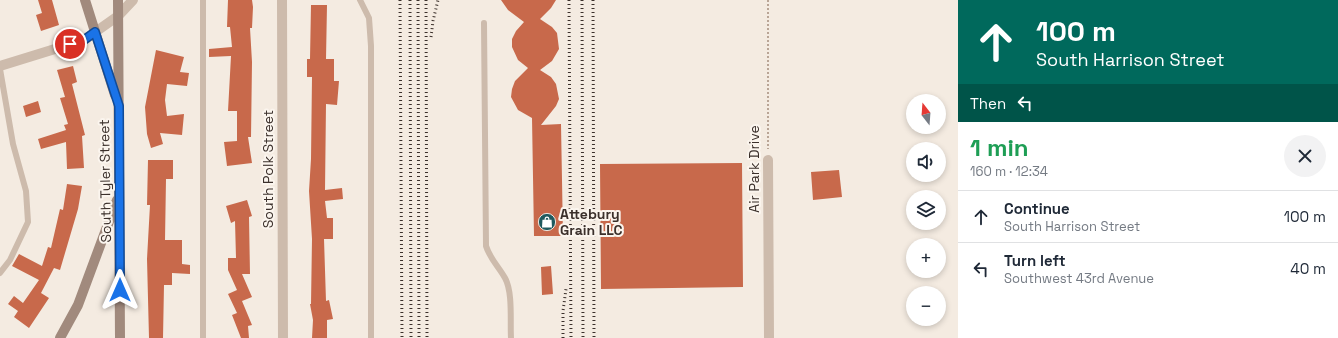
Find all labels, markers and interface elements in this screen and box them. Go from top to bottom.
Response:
text: 100 m [1036,13,1116,49]
icon: ahead [970,16,1022,68]
pin [53,27,87,61]
icon: arrive [59,33,81,55]
text: South Harrison Street [1036,48,1225,71]
icon: left [1014,92,1036,114]
north arrow [906,94,946,134]
map controls [906,94,946,326]
text: Then [970,94,1006,113]
street label: South Polk Street [259,110,277,228]
street label: South Tyler Street [95,119,115,243]
street label: Air Park Drive [745,125,763,213]
text: 1 min [970,132,1029,163]
button: close [1284,135,1326,177]
button: sound [906,142,946,182]
text: 160 m · 12:34 [970,163,1048,180]
button: layers [906,190,946,230]
text: Continue [1004,199,1070,218]
place label: Attebury Grain LLC [560,205,623,239]
icon: ahead [970,206,992,228]
text: 100 m [1284,207,1326,226]
shop icon: Attebury Grain LLC [537,212,557,232]
text: South Harrison Street [1004,218,1140,235]
button: + [906,238,946,278]
text: Turn left [1004,251,1066,270]
icon: left [970,258,992,280]
text: 40 m [1290,259,1326,278]
position arrow [99,269,141,311]
text: Southwest 43rd Avenue [1004,270,1154,287]
button: − [906,286,946,326]

